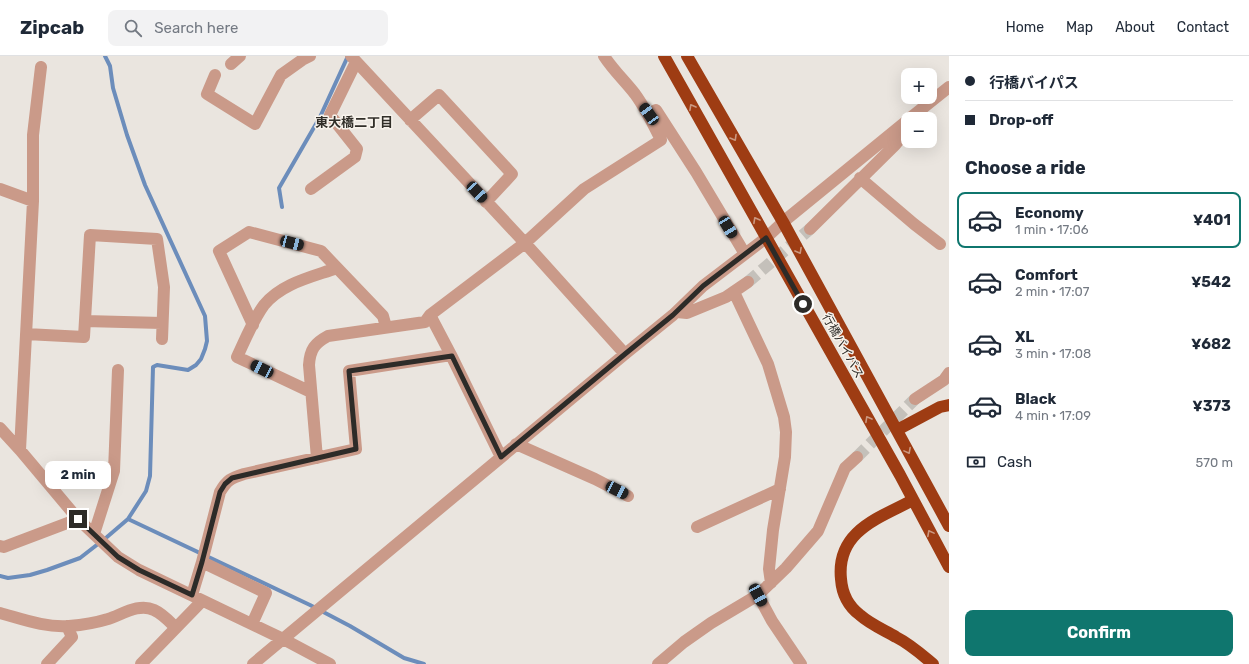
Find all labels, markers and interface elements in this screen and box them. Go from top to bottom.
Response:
search box [108,10,388,46]
text: Zipcab [20,16,84,39]
icon: search [122,17,144,39]
text: Search here [154,19,238,37]
text: Home [1006,19,1044,36]
text: Map [1066,19,1093,36]
text: About [1115,19,1155,36]
text: Contact [1177,19,1229,36]
map controls [901,68,937,148]
button: + [901,68,937,104]
text: 行橋バイパス [989,74,1079,92]
car [637,101,661,127]
one-way arrow [690,103,697,111]
text: Drop-off [989,111,1053,129]
button: − [901,112,937,148]
district label: 東大橋二丁目 [315,115,393,130]
one-way arrow [730,134,737,141]
text: Choose a ride [965,157,1086,179]
car [464,179,490,205]
icon: car [967,202,1003,238]
text: Economy [1015,204,1084,222]
text: ¥401 [1193,211,1231,229]
car [717,214,739,240]
one-way arrow [753,217,760,224]
text: 1 min · 17:06 [1015,222,1089,237]
car [279,234,305,252]
one-way arrow [795,247,802,254]
icon: car [967,264,1003,300]
text: Comfort [1015,266,1078,284]
text: ¥542 [1191,273,1231,291]
text: 2 min · 17:07 [1015,284,1090,299]
route start [794,295,812,313]
street label: 行橋バイパス [819,311,867,381]
icon: car [967,326,1003,362]
text: XL [1015,328,1034,346]
text: ¥682 [1191,335,1231,353]
text: 3 min · 17:08 [1015,346,1091,361]
car [249,358,275,380]
icon: car [967,388,1003,424]
text: Black [1015,390,1056,408]
text: ¥373 [1192,397,1231,415]
text: 4 min · 17:09 [1015,408,1091,423]
one-way arrow [865,415,872,423]
one-way arrow [904,447,911,454]
icon: cash [965,451,987,473]
text: Cash [997,453,1032,471]
text: 570 m [1196,455,1233,470]
callout: 2 min [45,461,111,489]
text: 2 min [60,467,96,482]
car [604,479,630,501]
route end [69,510,87,528]
one-way arrow [928,529,935,537]
car [747,582,769,608]
button: Confirm [965,610,1233,656]

